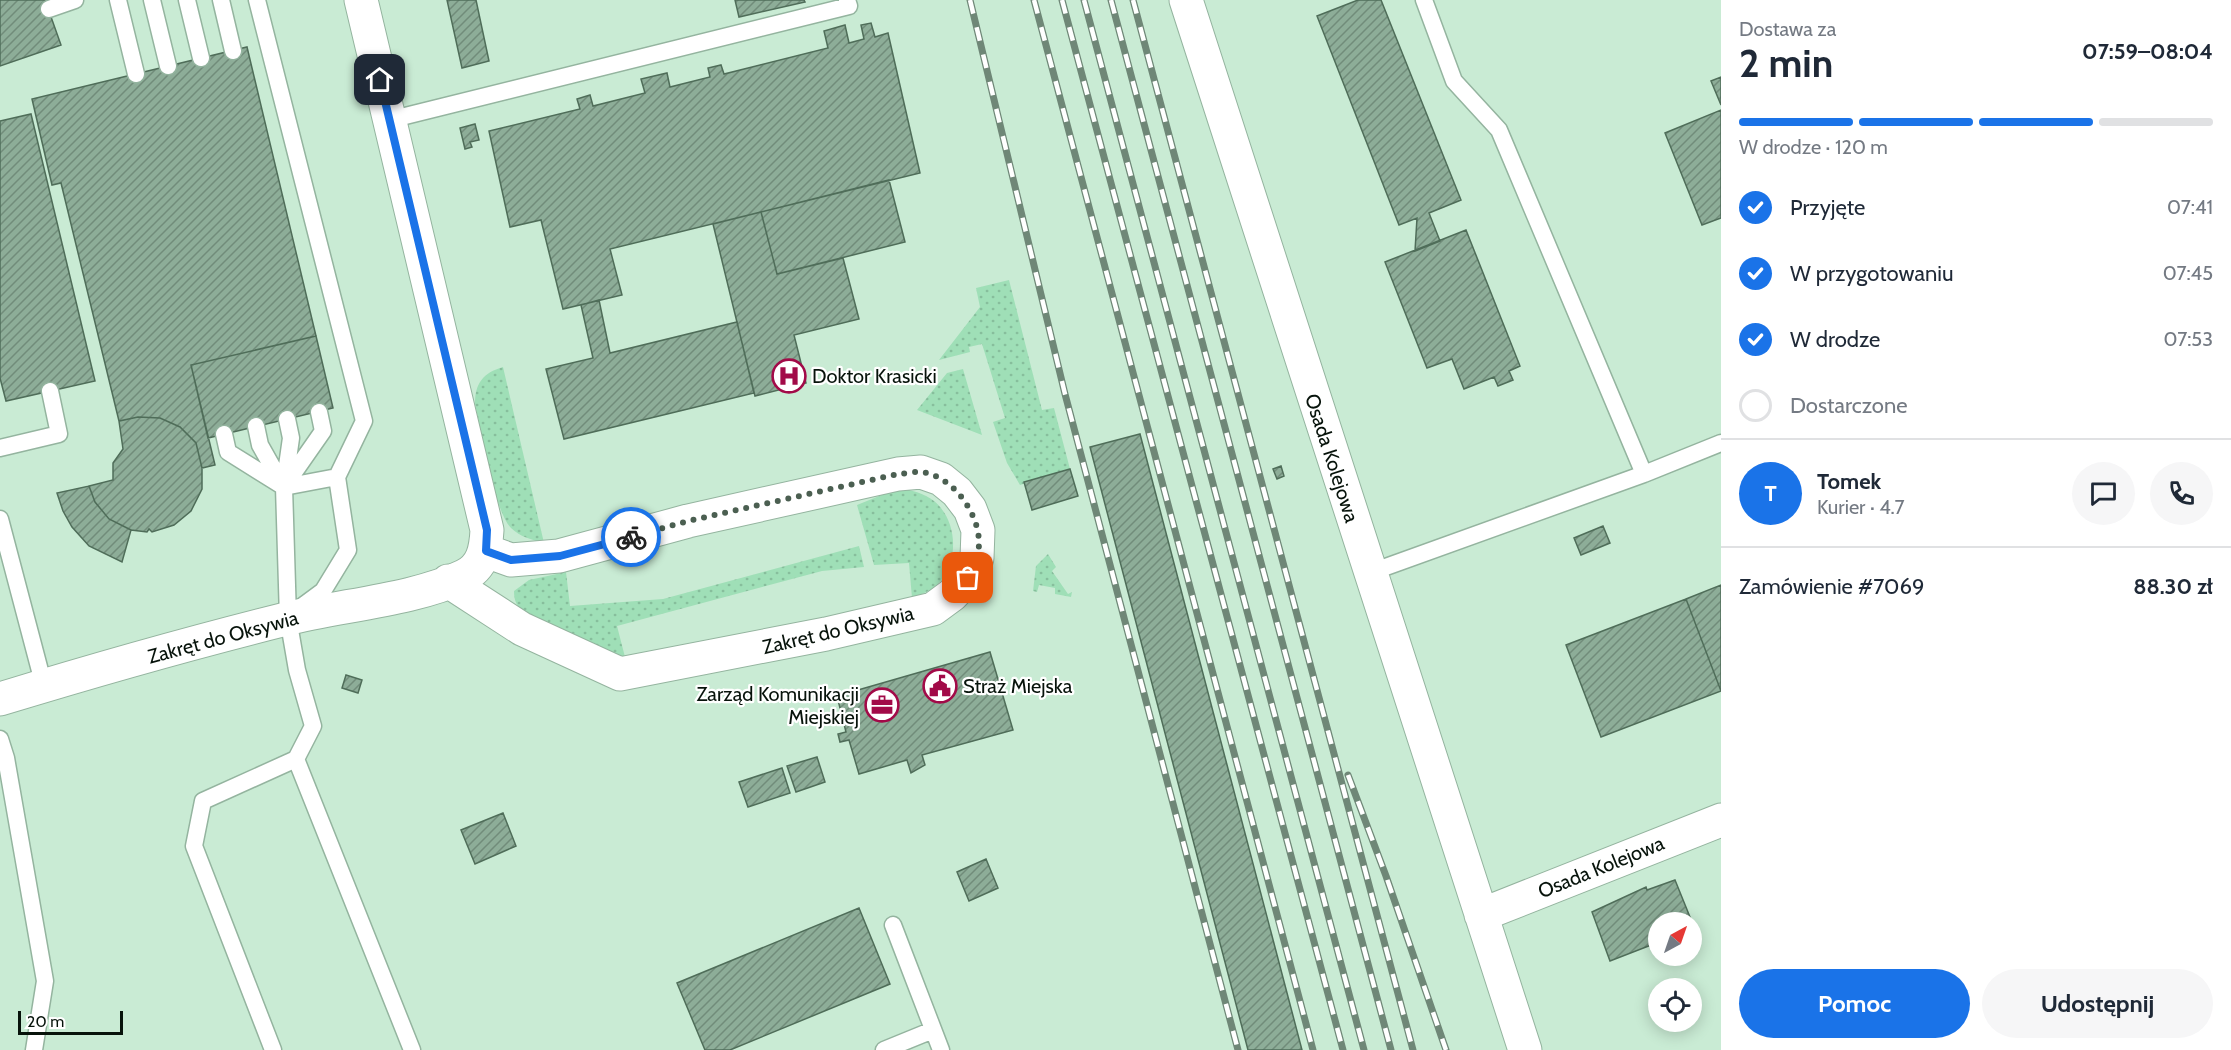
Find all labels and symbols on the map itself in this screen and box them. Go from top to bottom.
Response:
pin [354,54,405,105]
hospital icon: Doktor Krasicki [771,358,807,394]
place label: Doktor Krasicki [812,364,937,388]
street label: Osada Kolejowa [1300,391,1364,526]
courier [601,507,661,567]
pin [942,552,993,603]
street label: Zakręt do Oksywia [760,601,916,659]
street label: Zakręt do Oksywia [145,605,301,669]
public building icon: Straż Miejska [922,668,958,704]
place label: Straż Miejska [963,674,1073,698]
place label: Zarząd Komunikacji Miejskiej [697,682,859,729]
office icon: Zarząd Komunikacji Miejskiej [864,687,900,723]
street label: Osada Kolejowa [1534,831,1668,903]
north arrow [1648,912,1702,966]
scale bar [18,1008,123,1036]

